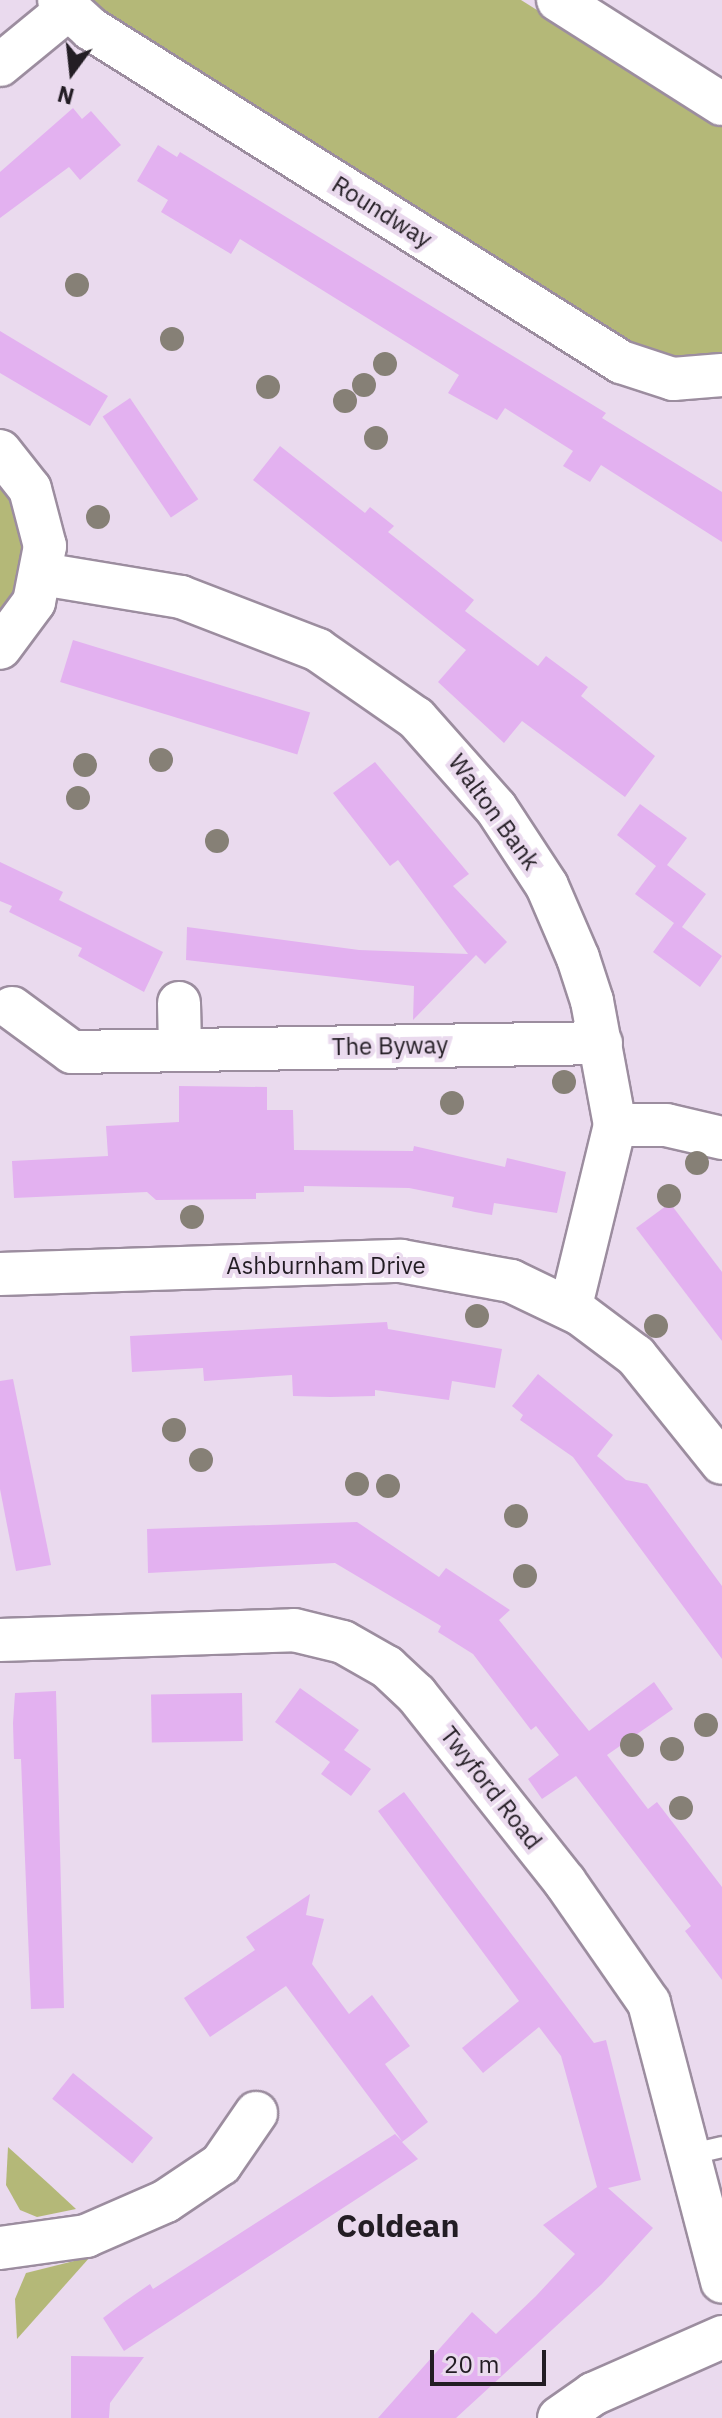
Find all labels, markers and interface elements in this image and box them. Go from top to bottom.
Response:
north arrow [32,32,112,112]
text: N [54,80,77,112]
street label: Roundway [327,170,437,254]
street label: Walton Bank [442,748,546,876]
street label: The Byway [332,1031,448,1061]
street label: Ashburnham Drive [226,1252,426,1280]
street label: Twyford Road [434,1721,548,1855]
district label: Coldean [336,2206,460,2244]
scale bar [434,2334,550,2384]
text: 20 m [444,2348,499,2380]

